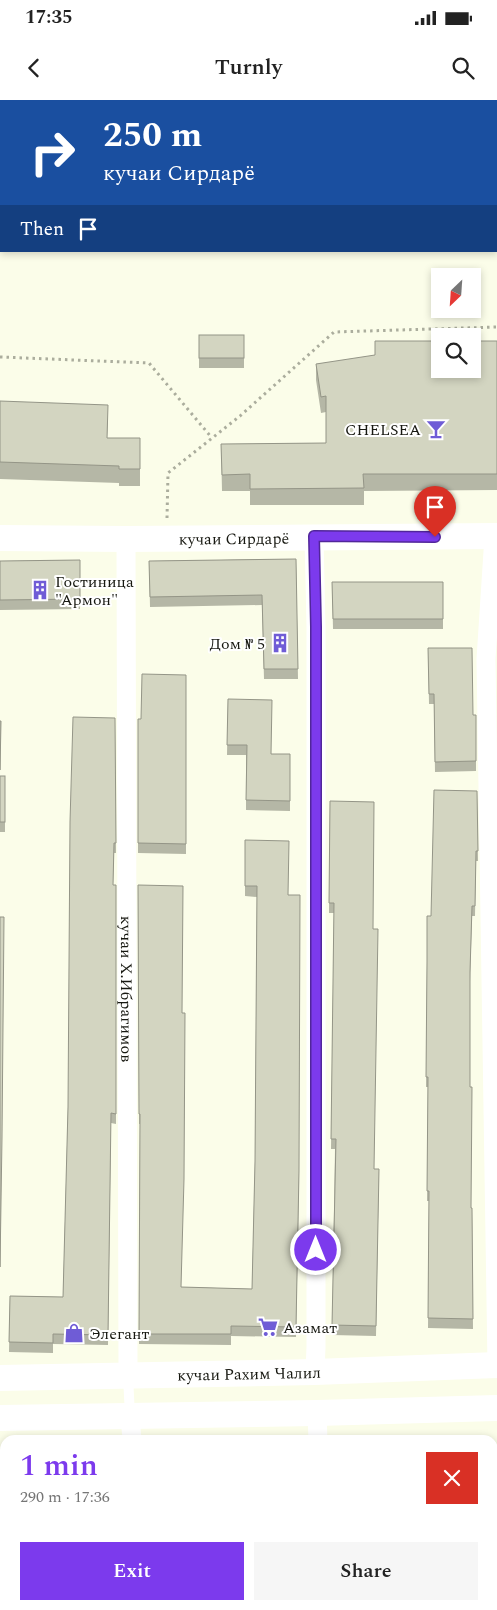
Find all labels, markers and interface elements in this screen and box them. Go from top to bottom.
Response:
text: 17:35 [25,3,73,32]
text: Turnly [215,51,282,84]
icon: back [20,54,48,82]
icon: search [449,54,477,82]
text: 250 m [103,109,202,162]
icon: right [20,120,85,185]
text: кучаи Сирдарё [103,157,255,190]
text: Then [20,215,64,244]
icon: arrive [74,215,102,243]
north arrow [431,268,481,318]
map controls [431,268,481,378]
button: search [431,328,481,378]
place label: CHELSEA [345,418,421,442]
bar icon: CHELSEA [425,418,447,440]
pin [414,486,456,537]
icon: arrive [421,493,449,521]
street label: кучаи Сирдарё [179,527,289,552]
place label: Гостиница "Армон" [55,570,134,612]
building icon: Гостиница "Армон" [29,579,51,601]
place label: Дом № 5 [209,632,265,656]
building icon: Дом № 5 [269,632,291,654]
street label: кучаи Х.Ибрагимов [114,916,138,1062]
position arrow [289,1223,341,1275]
supermarket icon: Азамат [257,1316,279,1338]
place label: Азамат [283,1316,337,1340]
shop icon: Элегант [63,1322,85,1344]
place label: Элегант [89,1322,150,1346]
street label: кучаи Рахим Чалил [177,1361,321,1388]
text: 1 min [20,1443,98,1489]
button: close [426,1452,478,1504]
text: 290 m · 17:36 [20,1485,110,1509]
button: Exit [20,1542,244,1600]
button: Share [254,1542,478,1600]

